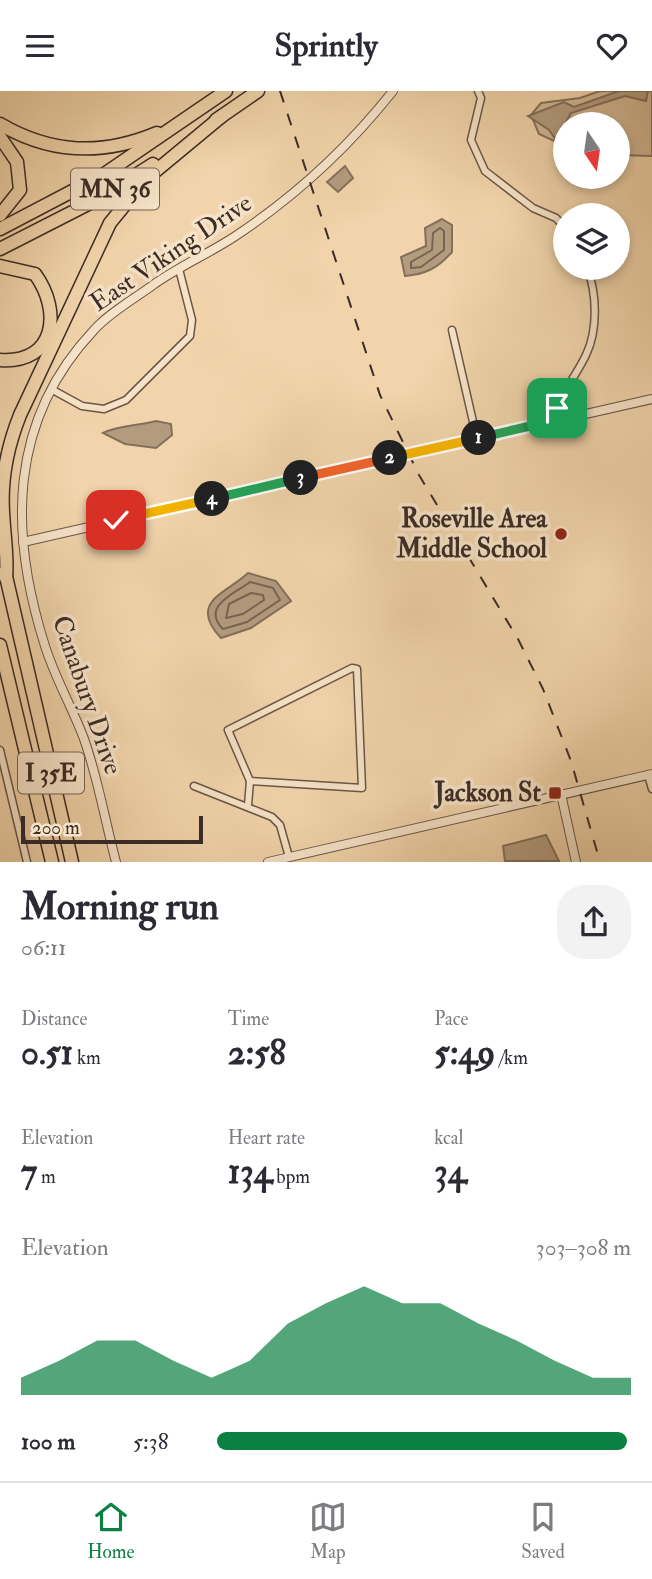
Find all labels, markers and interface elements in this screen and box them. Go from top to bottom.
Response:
text: Sprintly [274,26,378,66]
icon: menu [21,27,59,65]
icon: heart [593,27,631,65]
north arrow [553,112,630,189]
map controls [553,112,630,280]
road number: MN 36 [71,169,159,209]
street label: East Viking Drive [84,187,258,319]
button: layers [553,203,630,280]
pin [527,378,587,438]
icon: arrive [538,389,576,427]
pin: 1 [462,421,496,455]
text: 1 [475,425,482,449]
pin: 2 [372,441,408,475]
text: 2 [385,445,394,469]
pin: 3 [284,461,318,495]
text: 3 [297,465,304,489]
pin: 4 [194,481,230,517]
text: 4 [206,486,217,510]
pin [86,490,146,550]
icon: check [97,501,135,539]
place label: Roseville Area Middle School [395,503,548,565]
marker: Roseville Area Middle School [553,526,569,542]
street label: Canabury Drive [45,611,129,779]
road number: I 35E [18,753,84,793]
place label: Jackson St [432,777,542,809]
marker: Jackson St [547,785,563,801]
scale bar [21,813,203,844]
text: 200 m [32,816,80,840]
text: Morning run [21,883,219,931]
button: share [557,885,631,959]
text: 06:11 [21,933,67,962]
text: Distance [21,1007,87,1031]
text: Time [228,1007,269,1031]
text: Pace [434,1007,468,1031]
text: 0.51 [21,1031,73,1075]
text: 2:58 [228,1031,286,1075]
text: 5:49 [434,1031,495,1075]
text: km [73,1046,101,1070]
text: /km [495,1046,528,1070]
text: Elevation [21,1126,93,1150]
text: Heart rate [228,1126,305,1150]
text: kcal [434,1126,463,1150]
text: 7 [21,1150,37,1194]
text: 134 [228,1150,272,1194]
text: 34 [434,1150,467,1194]
text: m [37,1165,56,1189]
text: bpm [272,1165,310,1189]
text: Elevation [21,1233,109,1262]
text: 303–308 m [536,1233,631,1262]
text: 100 m [21,1427,75,1456]
text: 5:38 [133,1427,168,1456]
tab: Home [87,1498,134,1564]
tab: Map [309,1498,347,1564]
tab: Saved [521,1498,565,1564]

